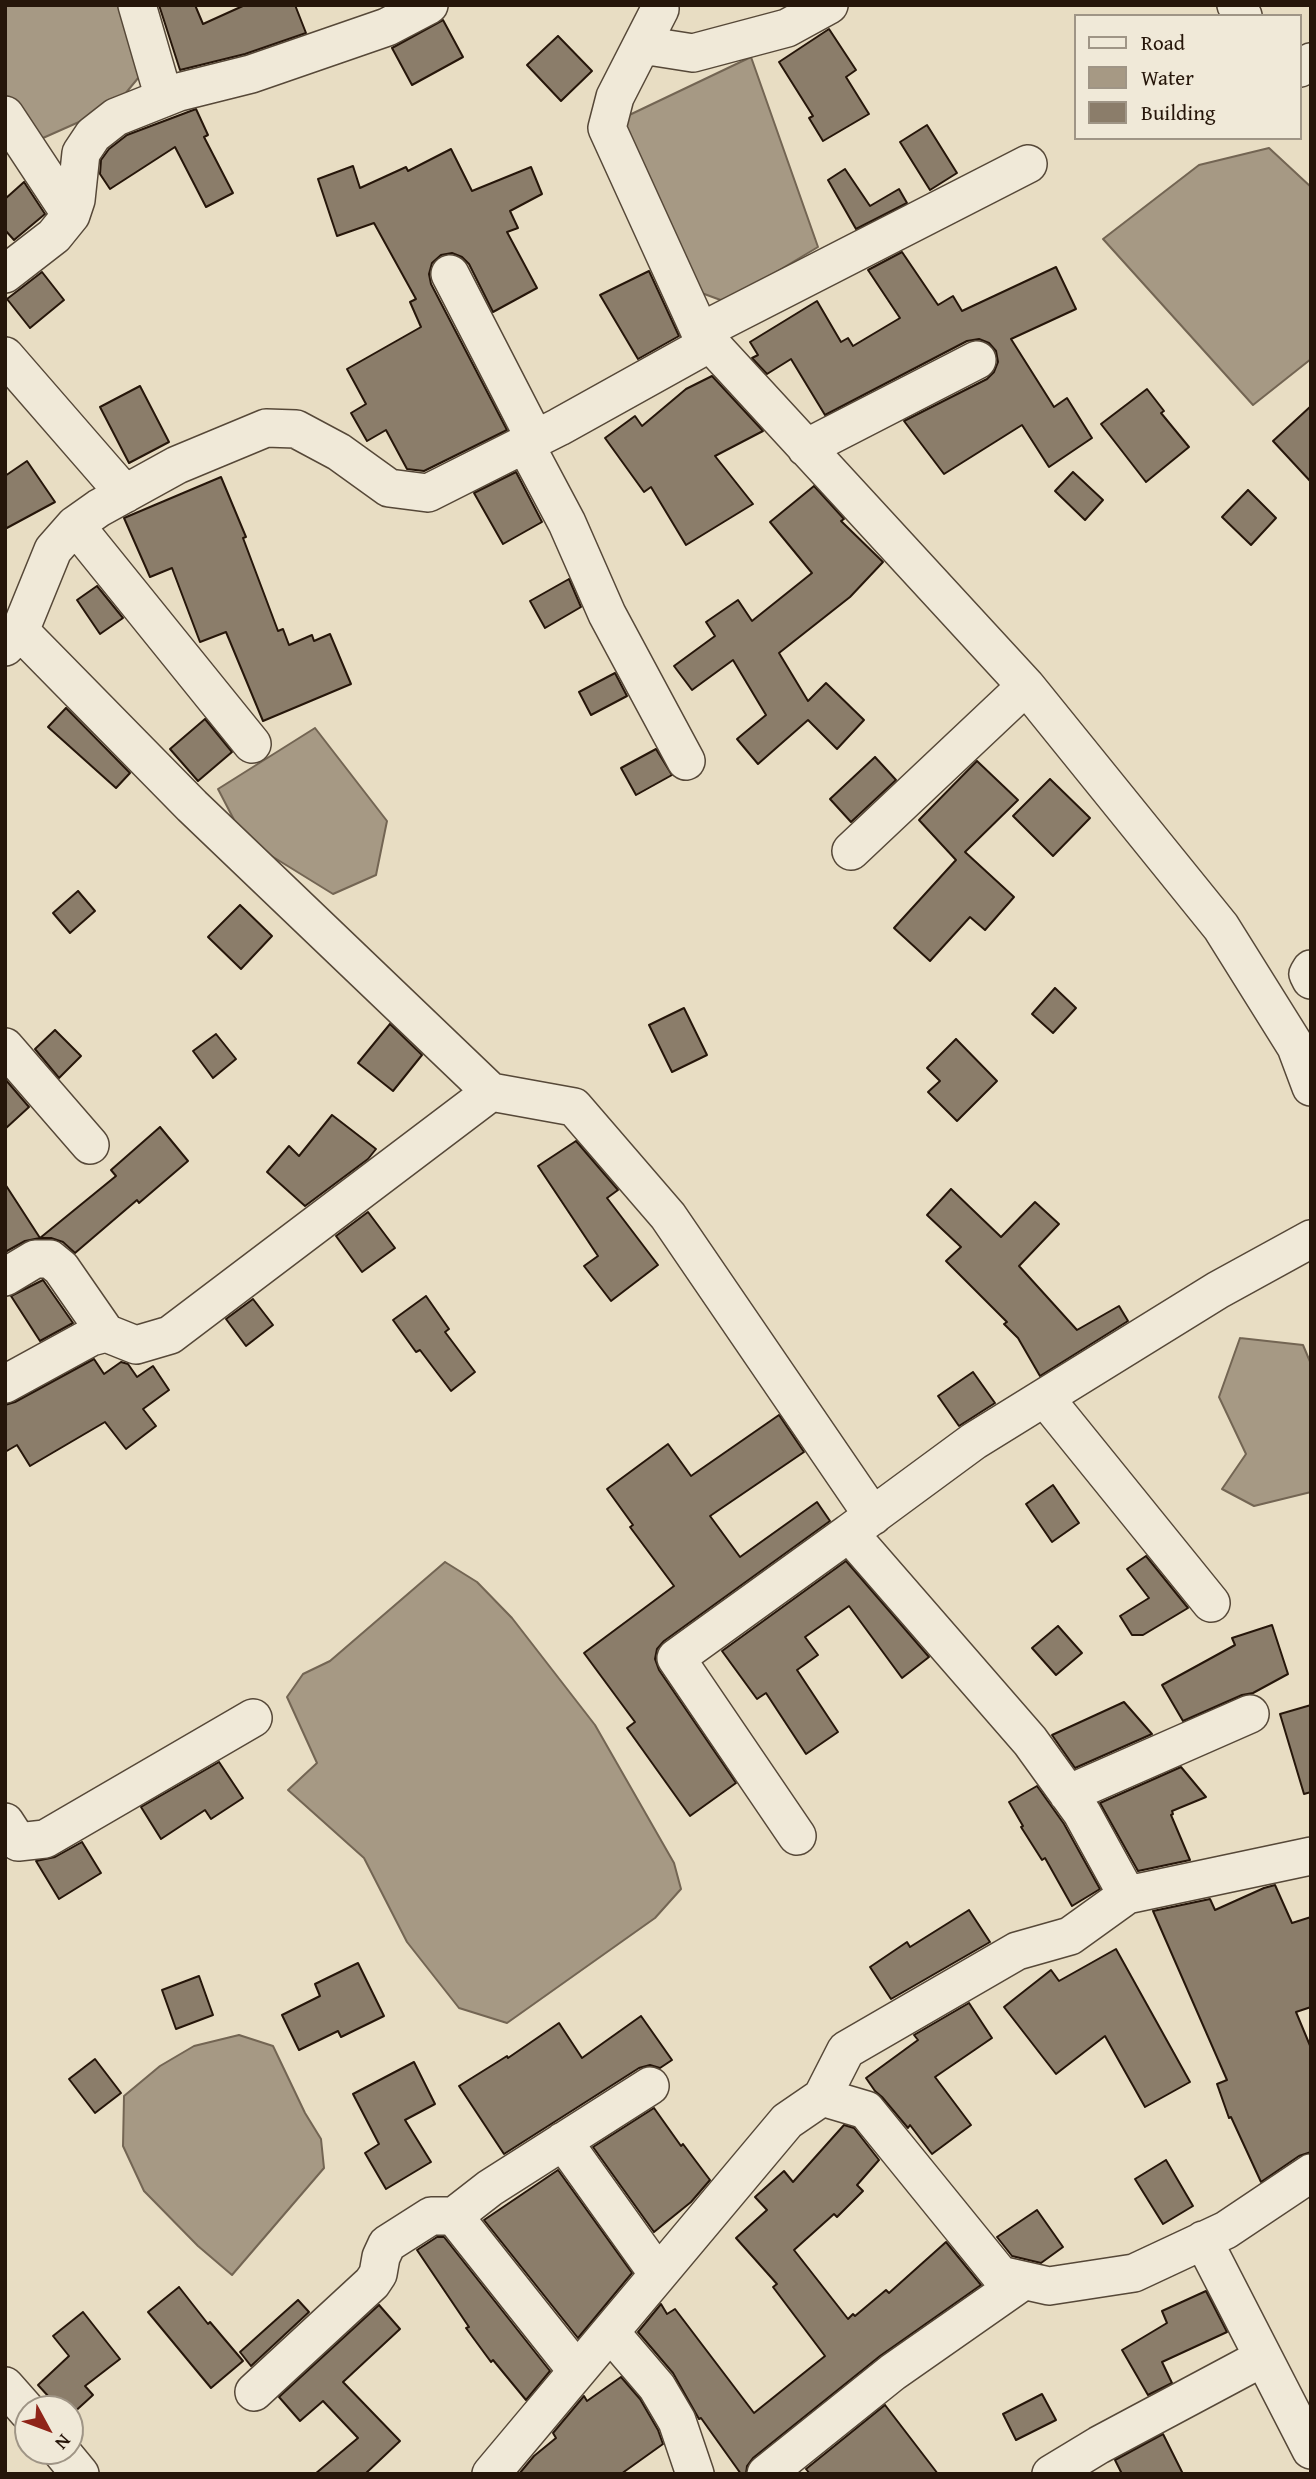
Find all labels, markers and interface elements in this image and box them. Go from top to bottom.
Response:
legend [1074,14,1302,140]
text: Road [1141,27,1185,58]
text: Water [1141,62,1194,93]
text: Building [1141,97,1215,128]
north arrow [14,2395,84,2465]
text: N [49,2428,78,2456]

